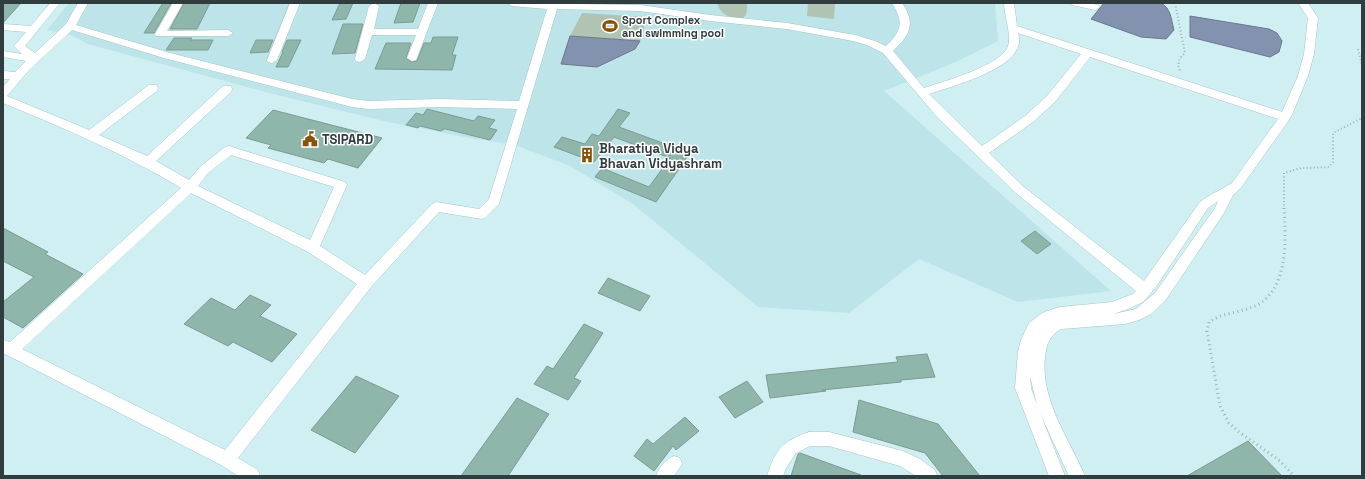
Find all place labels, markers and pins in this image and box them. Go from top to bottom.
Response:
place label: Sport Complex and swimming pool [622,13,724,40]
sports icon: Sport Complex and swimming pool [601,17,619,35]
public building icon: TSIPARD [301,130,319,148]
place label: TSIPARD [322,131,373,148]
place label: Bharatiya Vidya Bhavan Vidyashram [599,140,722,172]
building icon: Bharatiya Vidya Bhavan Vidyashram [578,146,596,164]

